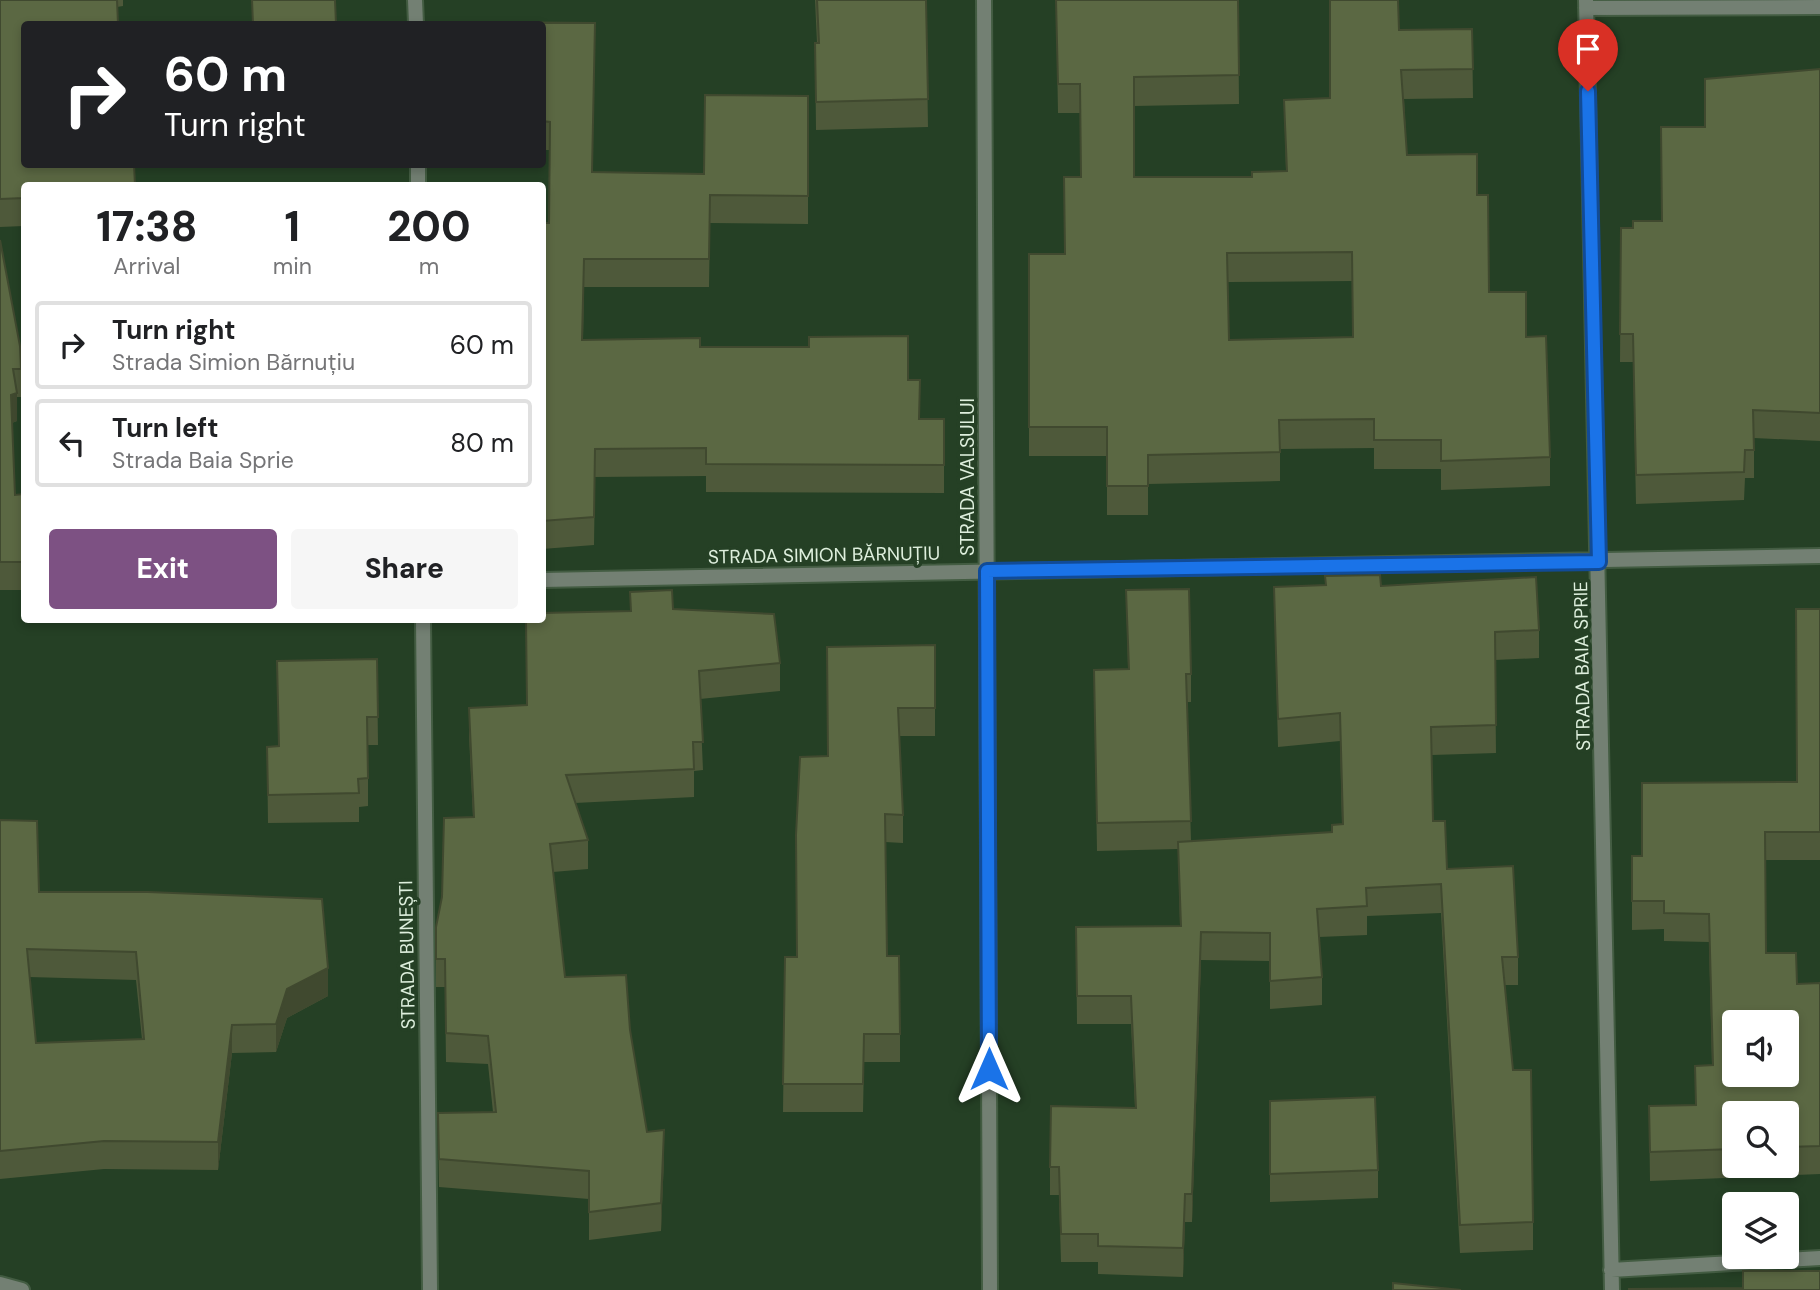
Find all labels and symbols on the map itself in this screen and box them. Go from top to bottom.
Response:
pin [1558,19,1618,91]
street label: STRADA VALSULUI [955,398,980,556]
street label: STRADA SIMION BĂRNUȚIU [708,540,940,570]
street label: STRADA BAIA SPRIE [1568,581,1596,751]
street label: STRADA BUNEȘTI [393,880,421,1030]
position arrow [952,1032,1026,1106]

